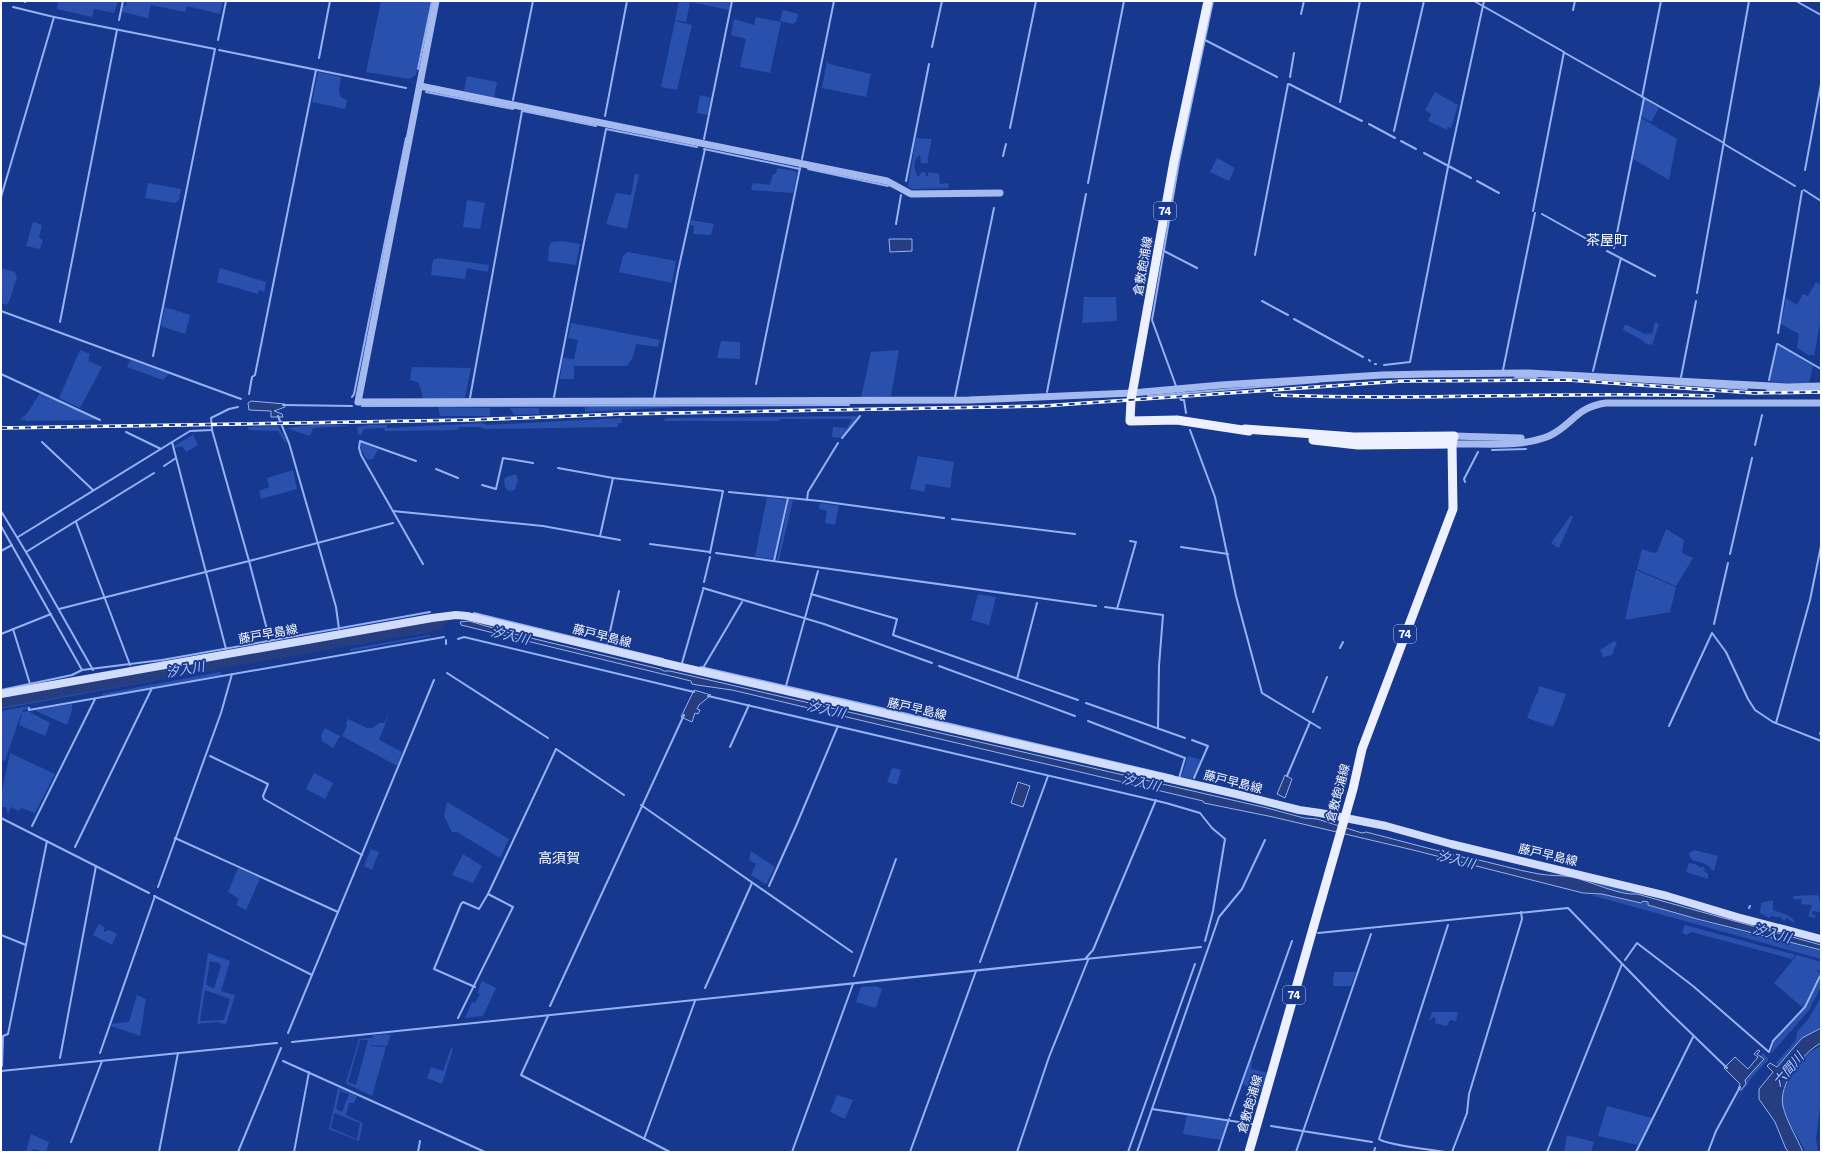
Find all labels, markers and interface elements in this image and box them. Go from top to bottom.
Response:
road number: 74 [1154,202,1176,220]
district label: 茶屋町 [1586,232,1628,248]
street label: 倉敷飽浦線 [1131,235,1155,297]
street label: 藤戸早島線 [237,622,299,646]
street label: 藤戸早島線 [571,622,633,650]
water label: 汐入川 [489,624,533,648]
road number: 74 [1394,625,1416,643]
water label: 汐入川 [165,658,208,680]
street label: 藤戸早島線 [886,695,948,723]
water label: 汐入川 [805,698,849,722]
street label: 倉敷飽浦線 [1323,762,1353,824]
street label: 藤戸早島線 [1202,768,1264,796]
water label: 汐入川 [1120,771,1164,795]
street label: 藤戸早島線 [1517,841,1579,869]
water label: 汐入川 [1435,847,1479,872]
district label: 高須賀 [538,850,580,866]
water label: 汐入川 [1751,921,1795,946]
road number: 74 [1283,986,1305,1004]
water label: 六間川 [1770,1048,1808,1089]
street label: 倉敷飽浦線 [1235,1073,1265,1135]

